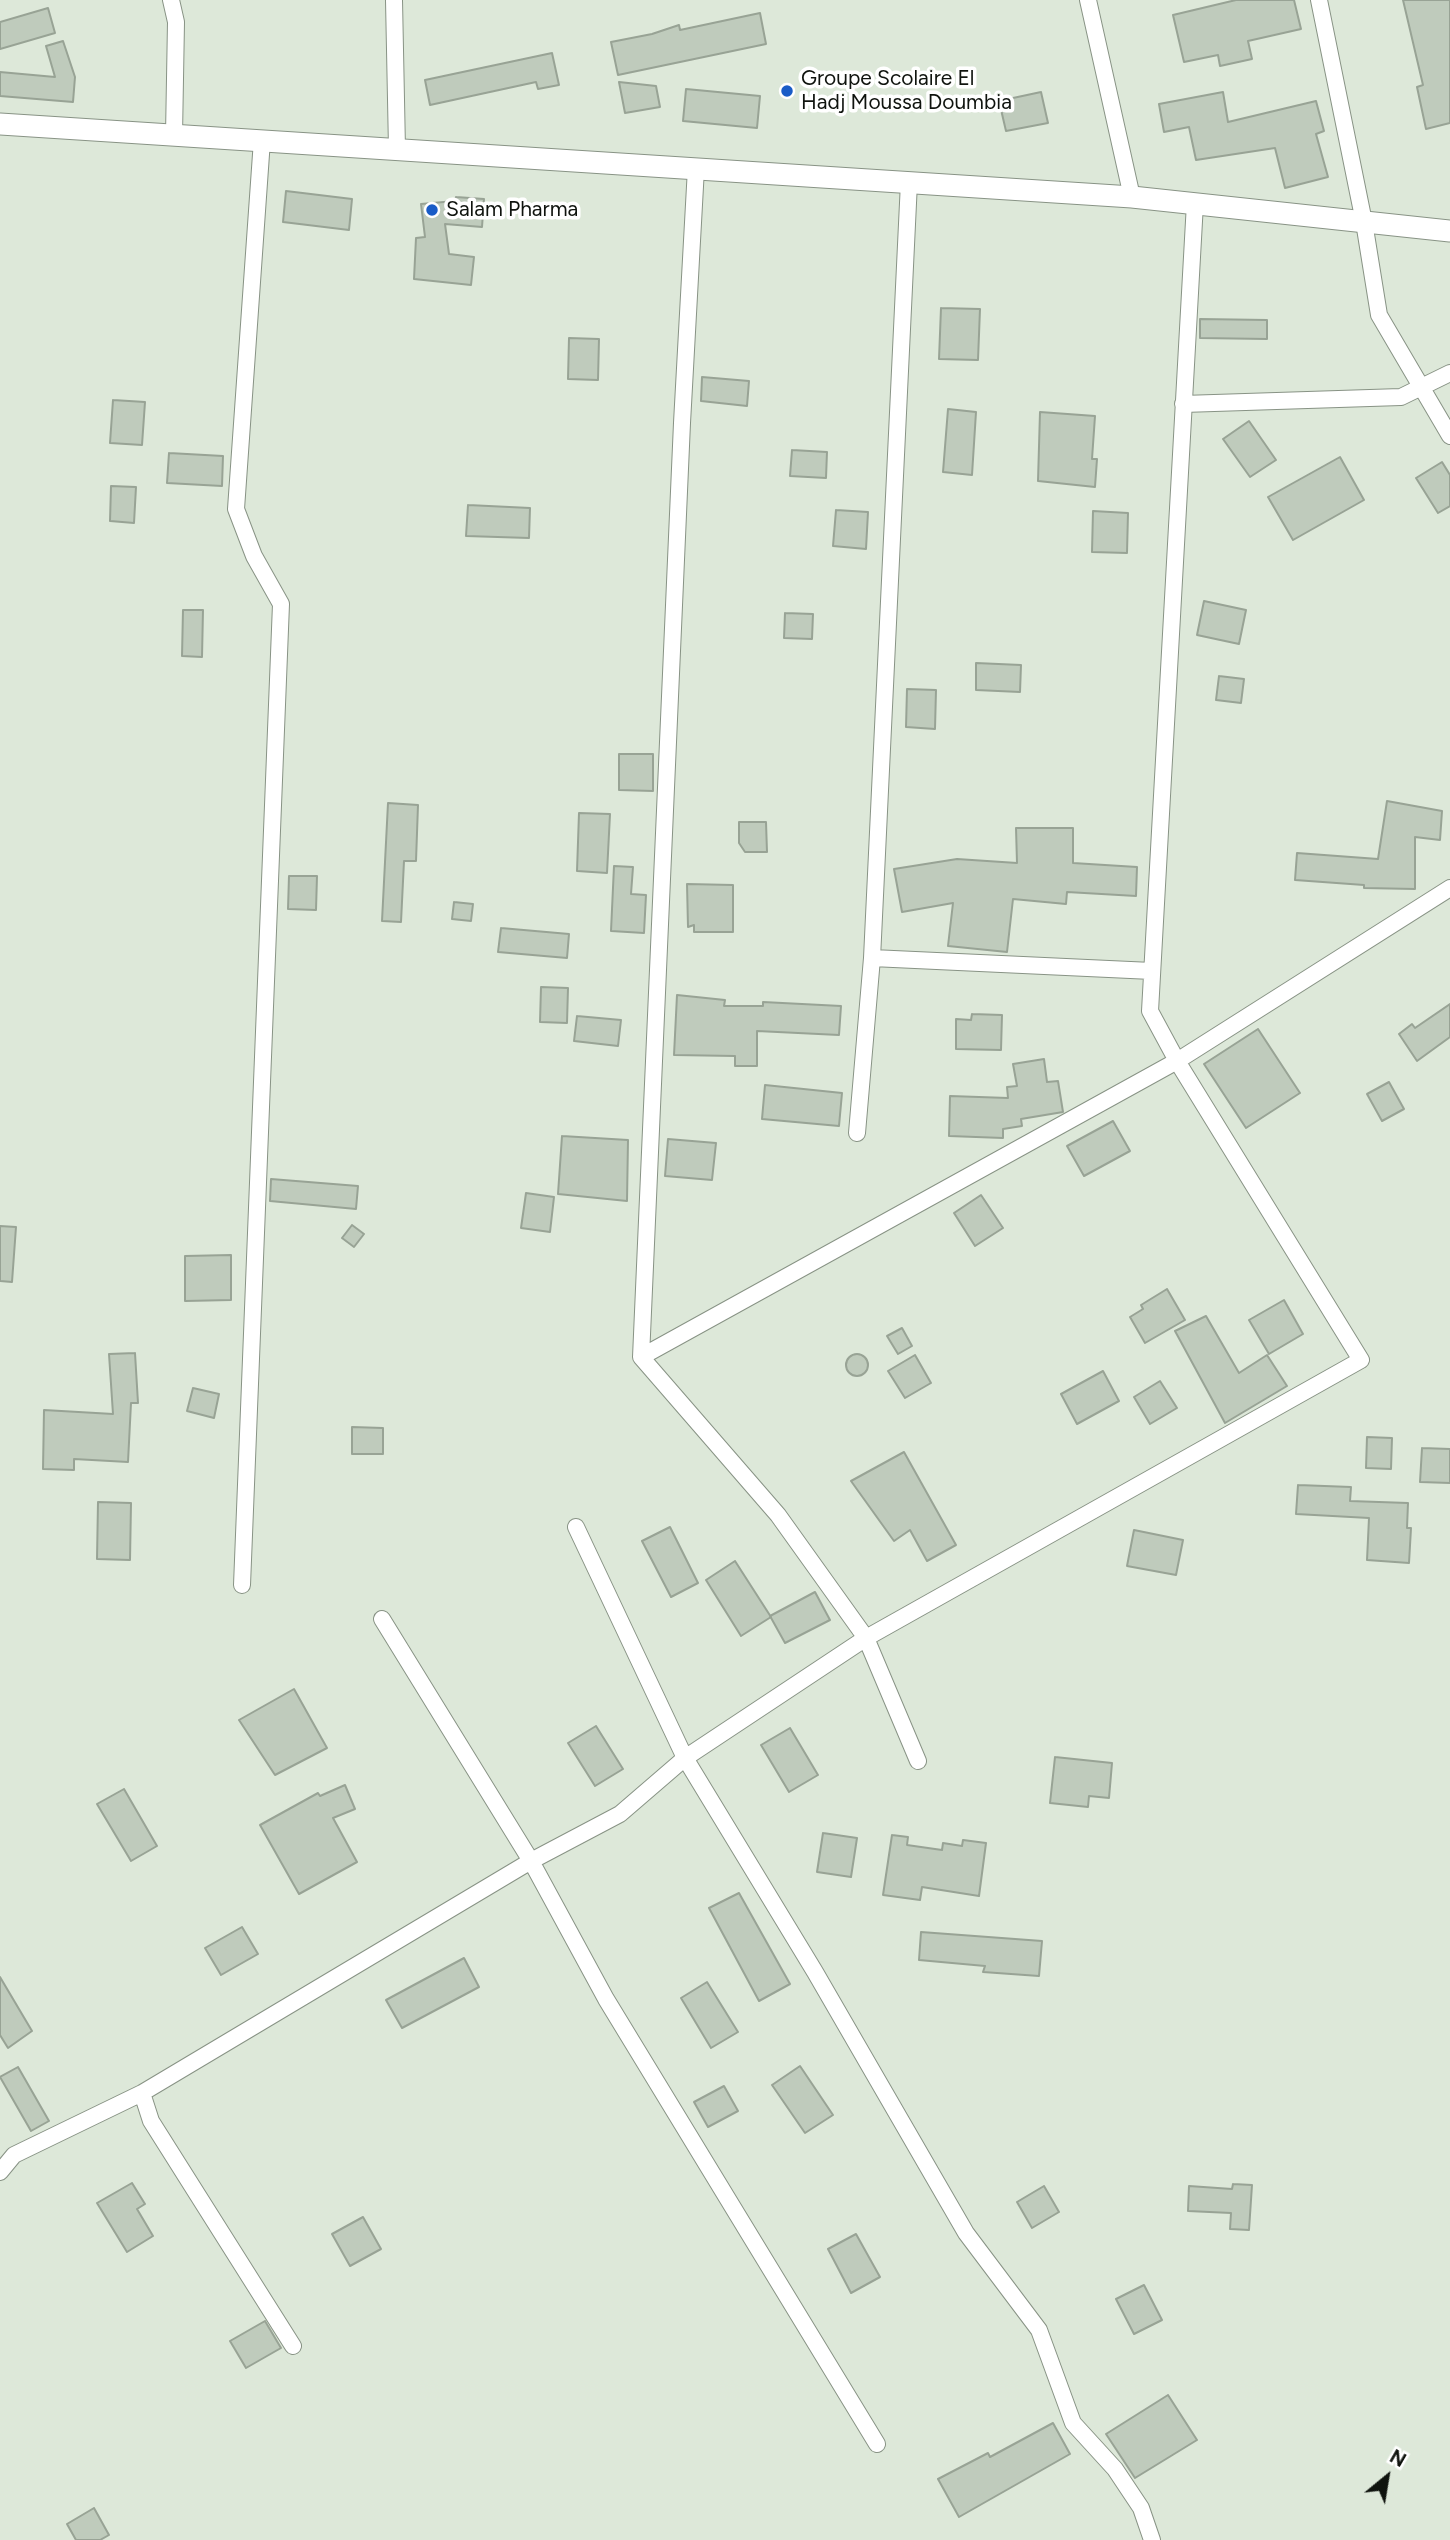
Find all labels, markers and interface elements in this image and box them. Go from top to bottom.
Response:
place label: Groupe Scolaire El Hadj Moussa Doumbia [801,66,1012,116]
marker: Groupe Scolaire El Hadj Moussa Doumbia [779,83,795,99]
place label: Salam Pharma [446,197,578,223]
marker: Salam Pharma [424,202,440,218]
north arrow [1352,2442,1422,2512]
text: N [1386,2445,1410,2472]

